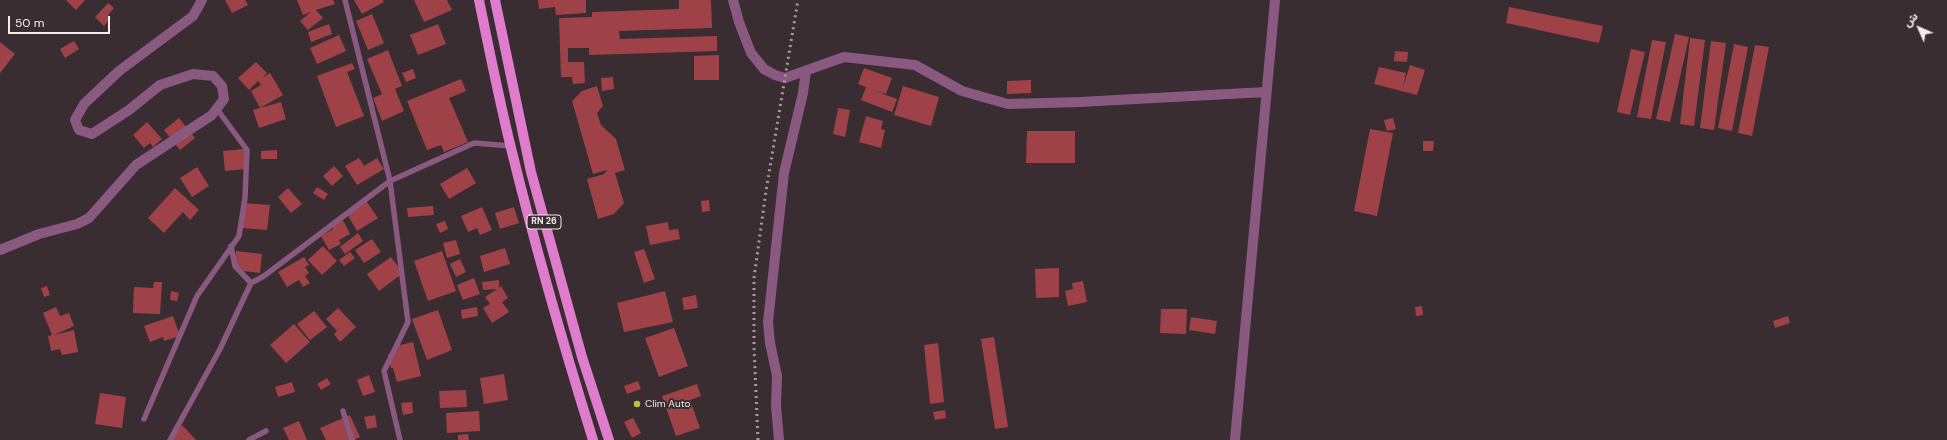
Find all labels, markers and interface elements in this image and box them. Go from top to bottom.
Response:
scale bar [10,8,112,34]
north arrow [1899,8,1939,48]
text: ش [1900,9,1921,30]
text: 50 m [15,15,44,31]
road number: RN 26 [527,215,561,229]
place label: Clim Auto [645,398,690,410]
marker: Clim Auto [632,399,642,409]

